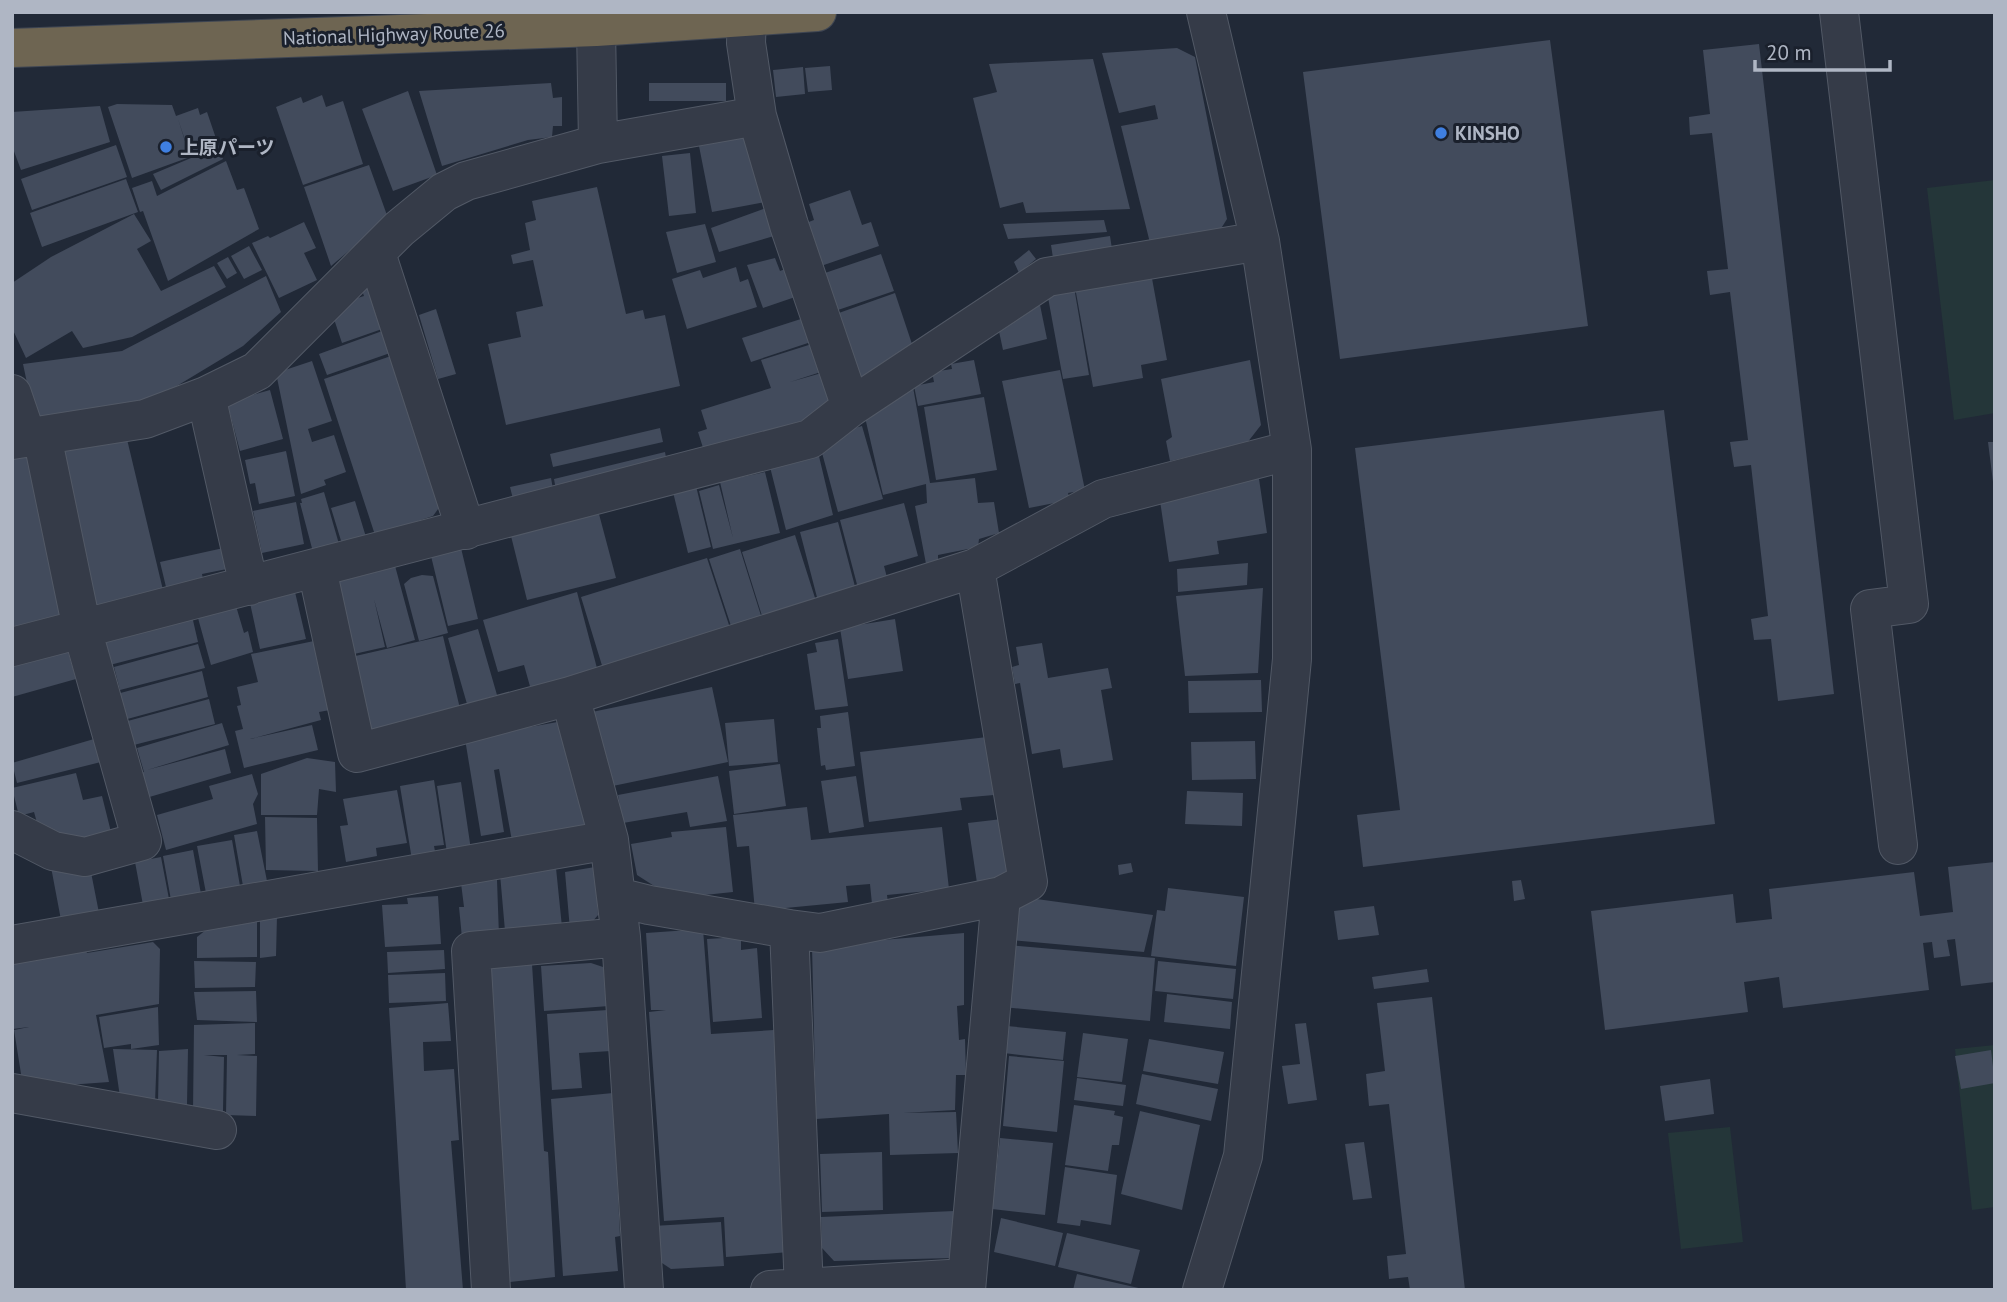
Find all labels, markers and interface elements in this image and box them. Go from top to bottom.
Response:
street label: National Highway Route 26 [283,18,505,50]
scale bar [1755,28,1890,72]
text: 20 m [1766,39,1812,66]
place label: KINSHO [1455,121,1520,145]
marker: KINSHO [1433,125,1449,141]
place label: 上原パーツ [180,135,275,159]
marker: 上原パーツ [158,139,174,155]

